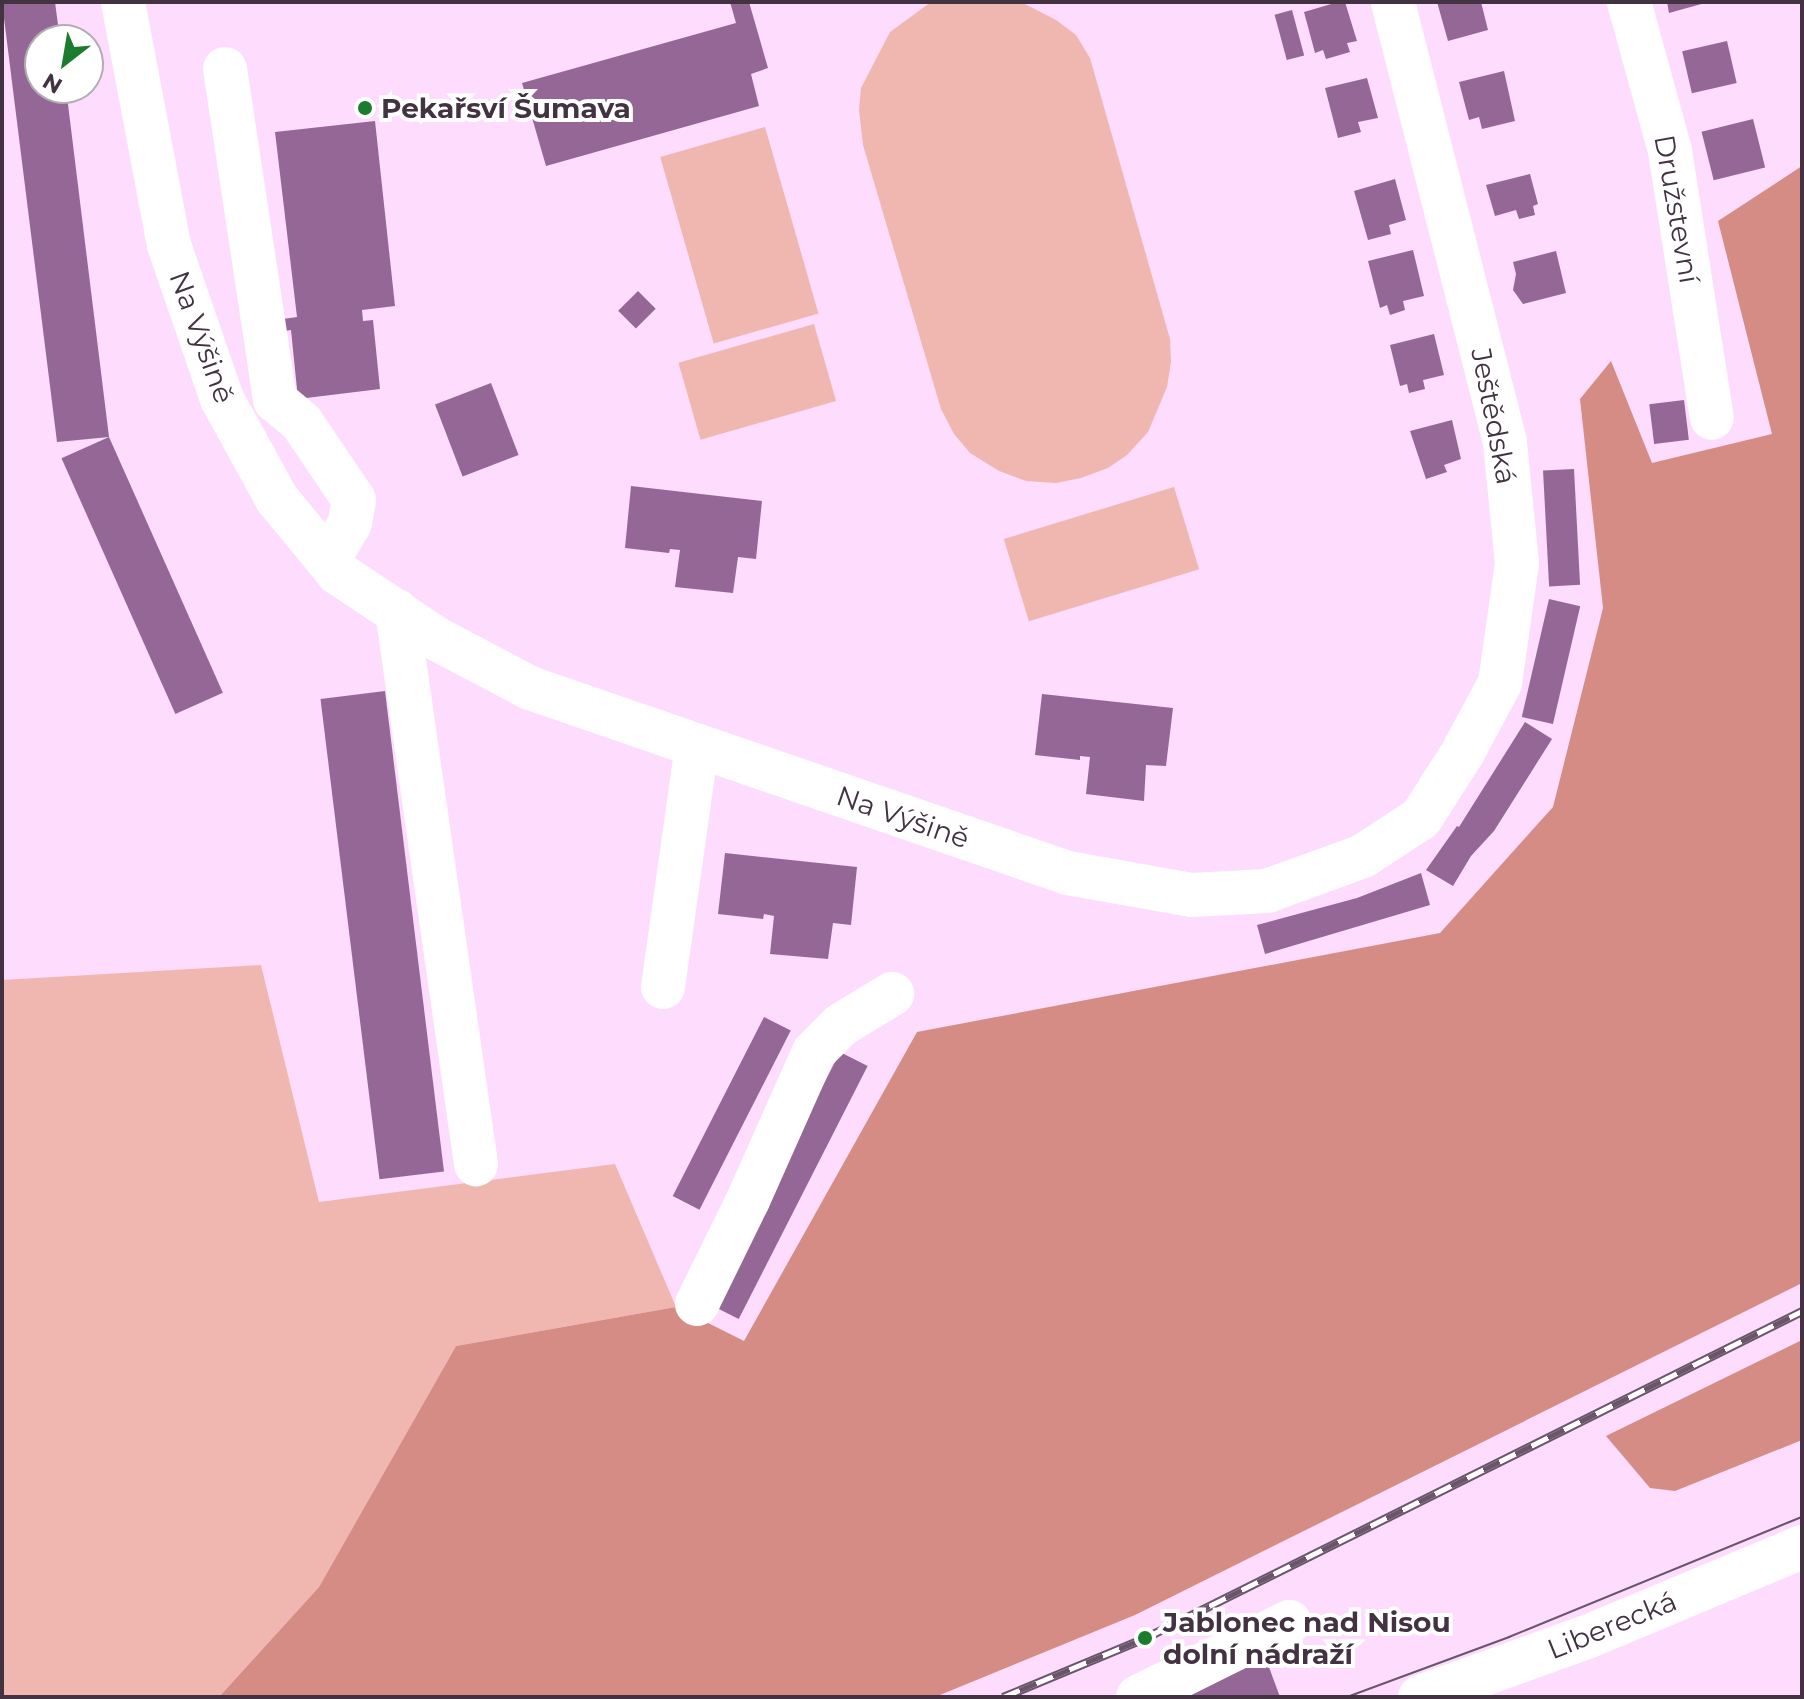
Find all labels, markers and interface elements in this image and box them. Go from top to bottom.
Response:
north arrow [24,24,104,104]
text: N [38,67,67,99]
place label: Pekařsví Šumava [381,91,631,125]
marker: Pekařsví Šumava [356,99,374,117]
street label: Družstevní [1647,132,1707,286]
street label: Na Výšině [163,266,241,408]
street label: Ještědská [1464,345,1524,487]
street label: Na Výšině [832,779,974,855]
street label: Liberecká [1543,1584,1681,1666]
place label: Jablonec nad Nisou dolní nádraží [1163,1605,1451,1671]
marker: Jablonec nad Nisou dolní nádraží [1134,1627,1156,1649]

